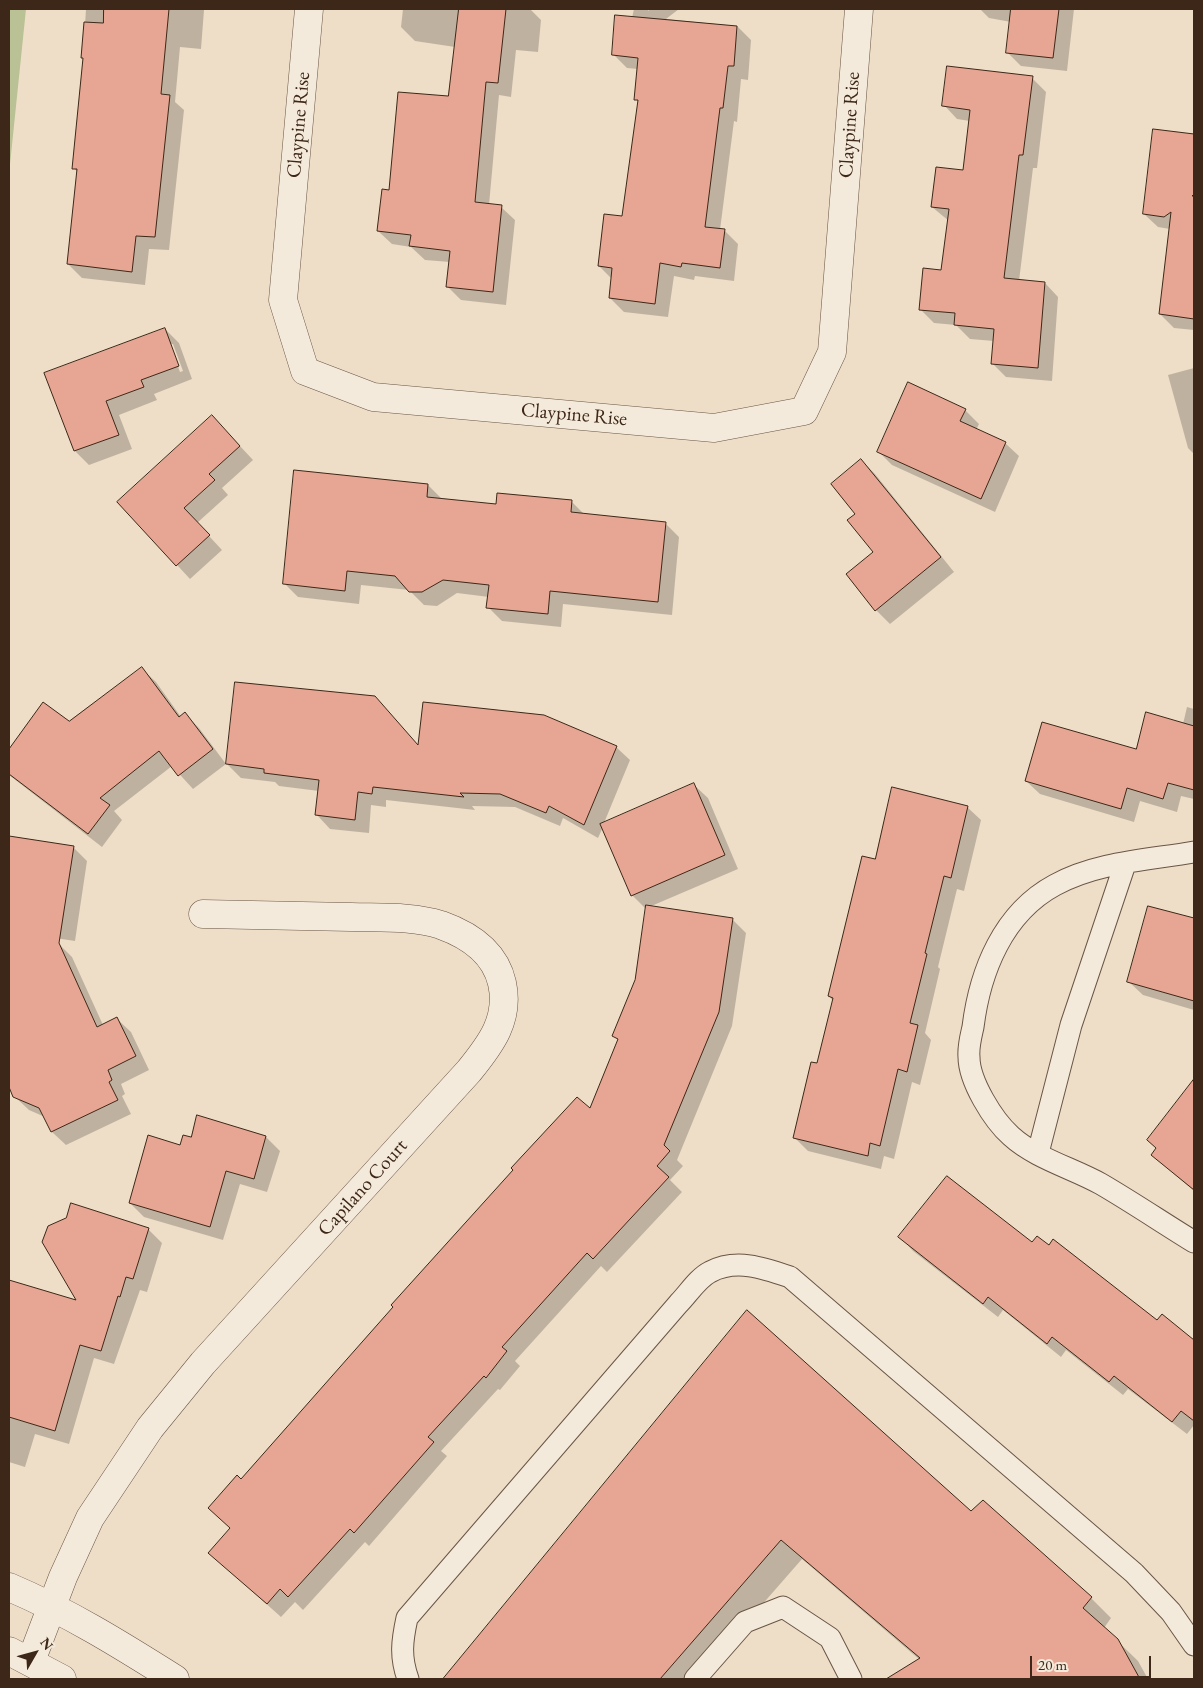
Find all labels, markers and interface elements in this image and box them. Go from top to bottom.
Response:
street label: Claypine Rise [282,71,316,179]
street label: Claypine Rise [834,71,866,179]
street label: Claypine Rise [520,398,628,432]
street label: Capilano Court [313,1135,413,1241]
north arrow [10,1628,60,1678]
text: N [36,1634,57,1654]
scale bar [1033,1646,1154,1678]
text: 20 m [1038,1655,1067,1674]

